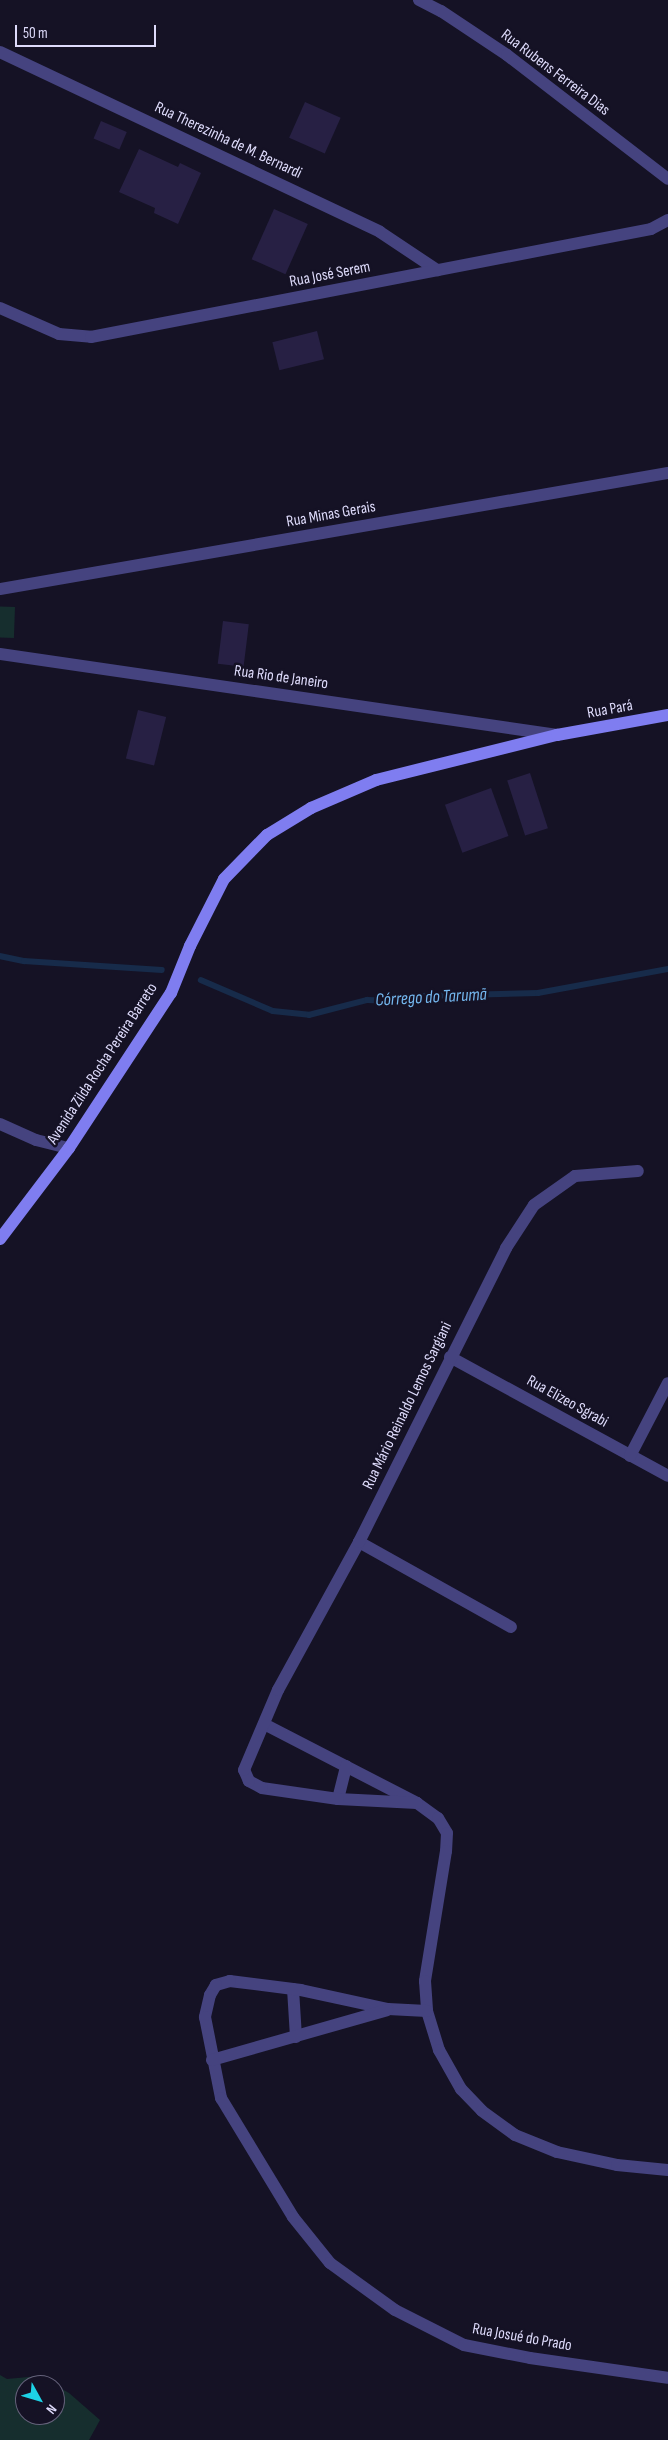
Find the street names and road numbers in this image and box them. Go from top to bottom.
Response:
street label: Rua Rubens Ferreira Dias [497,26,613,120]
street label: Rua Therezinha de M. Bernardi [151,98,305,184]
street label: Rua José Serem [288,258,372,292]
street label: Rua Minas Gerais [285,498,377,532]
street label: Rua Rio de Janeiro [233,662,329,694]
street label: Rua Pará [586,697,634,723]
street label: Avenida Zilda Rocha Pereira Barreto [44,980,162,1148]
street label: Rua Mário Reinaldo Lemos Sargiani [359,1319,457,1493]
street label: Rua Elizeo Sgrabi [523,1372,611,1432]
street label: Rua Josué do Prado [471,2320,573,2356]

